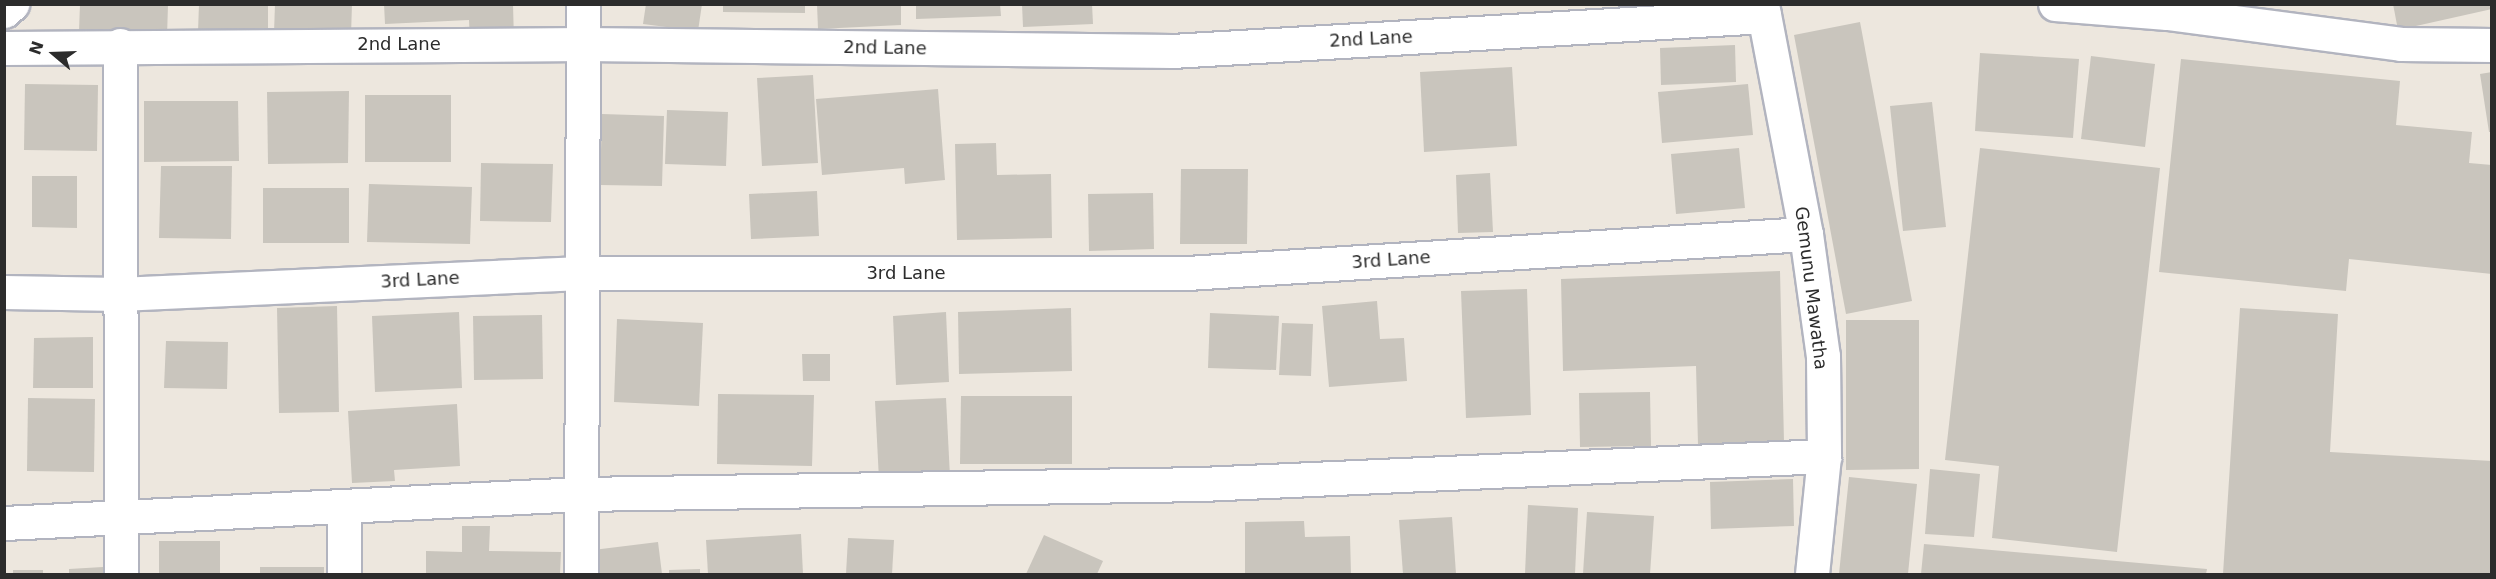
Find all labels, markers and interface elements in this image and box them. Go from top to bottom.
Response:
north arrow [24,24,84,84]
street label: 2nd Lane [1329,26,1413,52]
street label: 2nd Lane [357,33,441,55]
street label: 2nd Lane [843,36,927,60]
text: N [25,39,48,57]
street label: Gemunu Mawatha [1790,205,1832,371]
street label: 3rd Lane [1351,246,1431,274]
street label: 3rd Lane [866,262,946,284]
street label: 3rd Lane [380,267,460,293]

